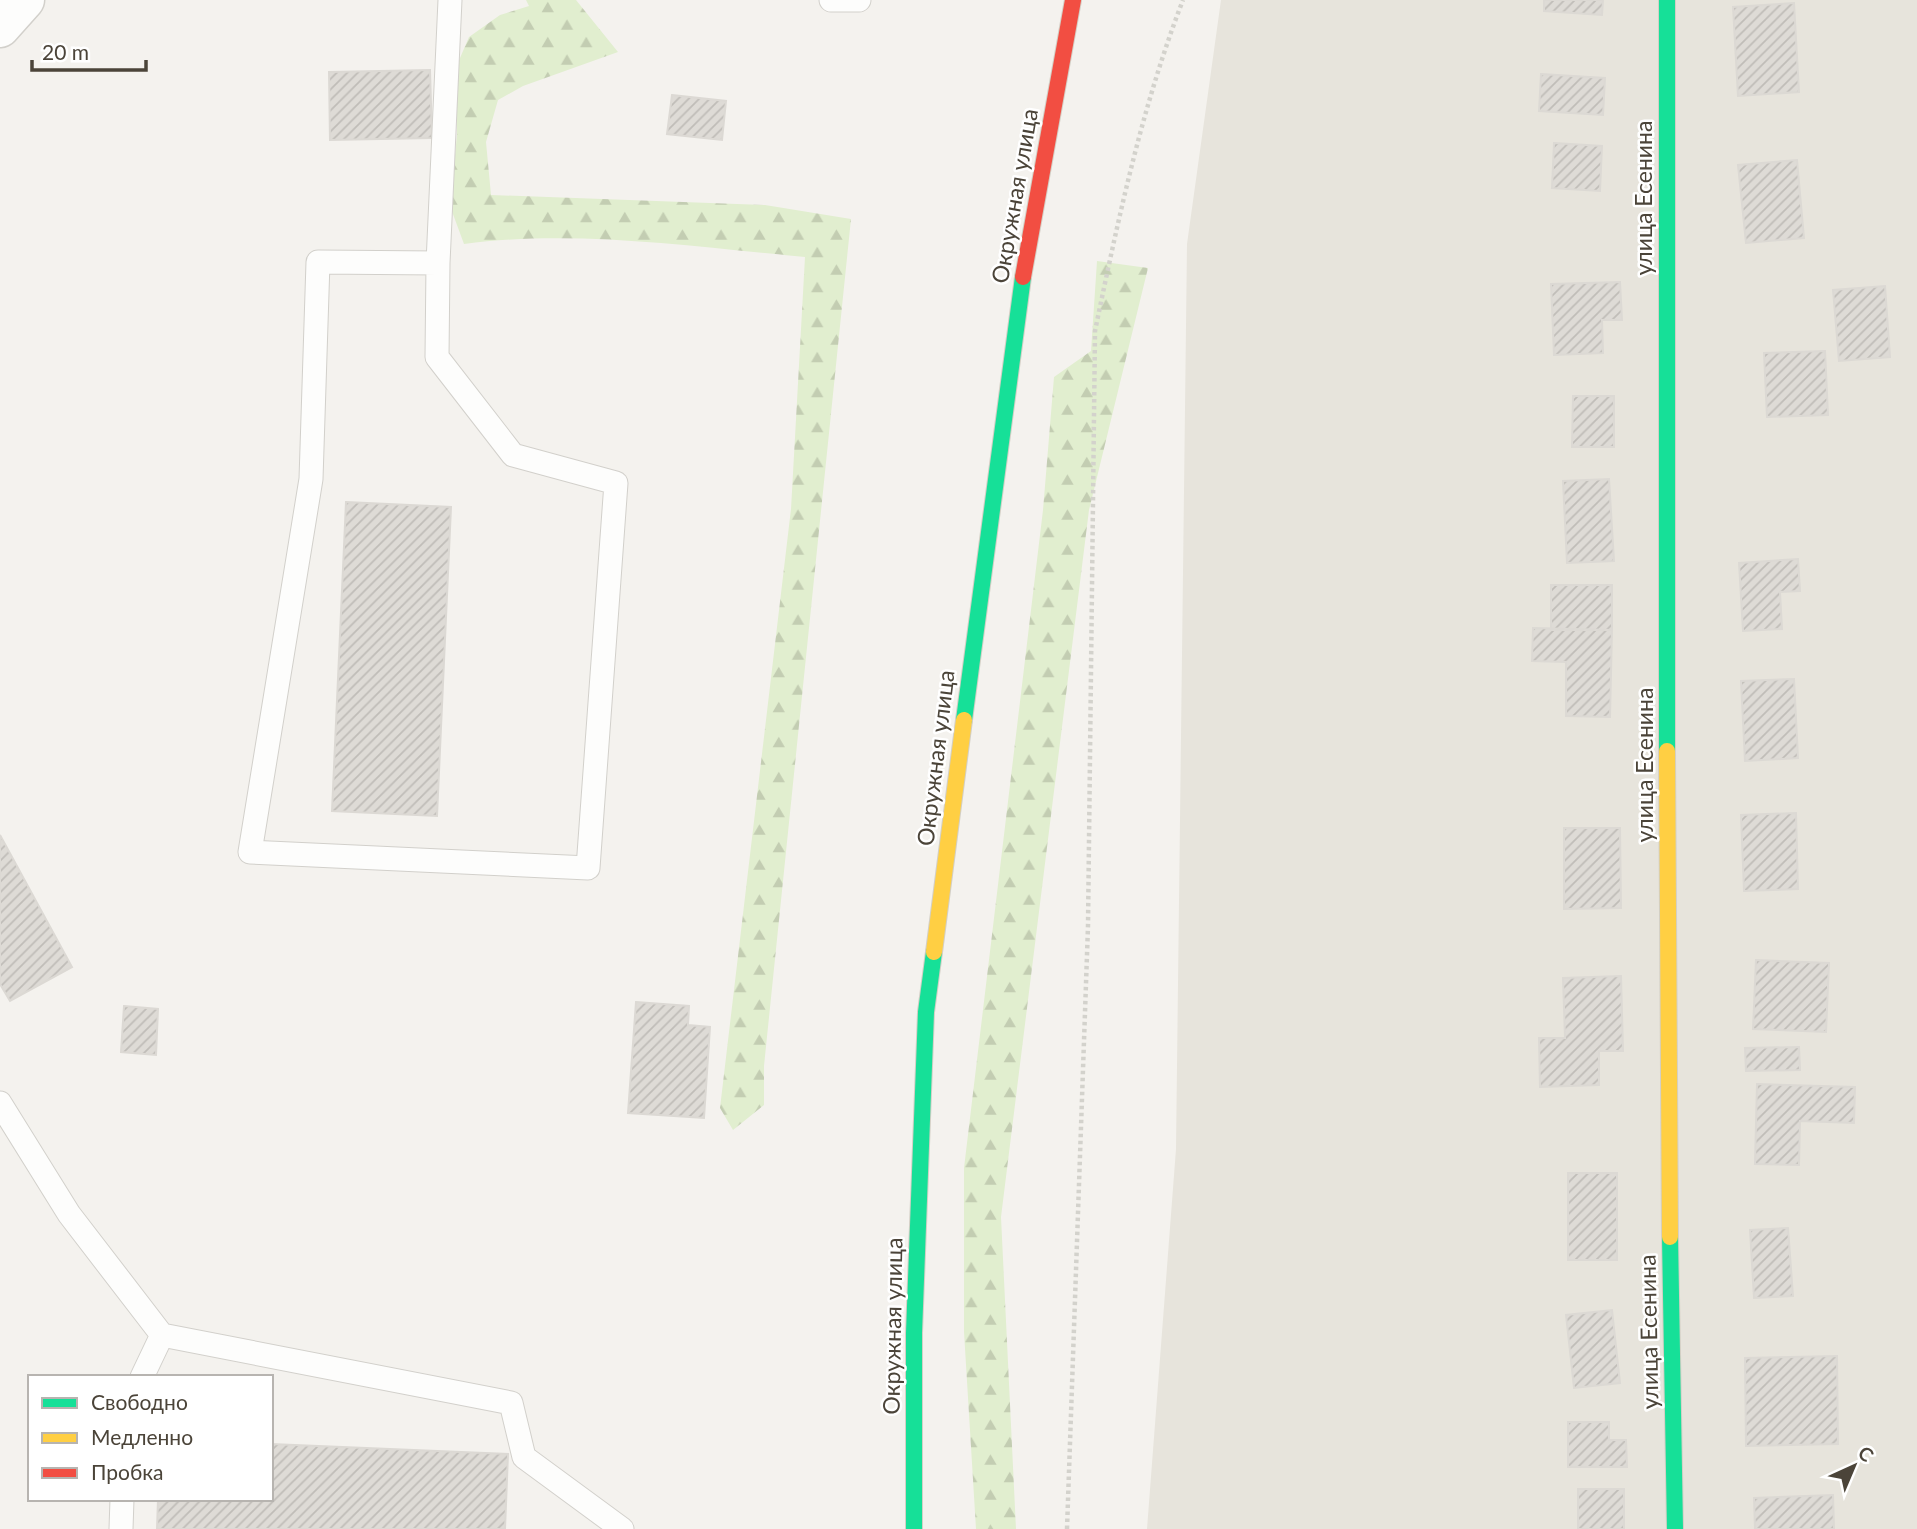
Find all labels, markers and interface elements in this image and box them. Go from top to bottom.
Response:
scale bar [32,28,145,72]
text: 20 m [42,39,89,64]
street label: Окружная улица [985,106,1043,285]
street label: улица Есенина [1629,121,1657,275]
street label: Окружная улица [910,668,960,847]
street label: улица Есенина [1630,688,1658,842]
street label: Окружная улица [876,1237,908,1415]
street label: улица Есенина [1633,1254,1663,1410]
legend [28,1375,273,1501]
text: Свободно [91,1389,188,1414]
text: Медленно [91,1424,193,1449]
north arrow [1819,1431,1889,1501]
text: С [1854,1441,1879,1466]
text: Пробка [91,1459,164,1484]

